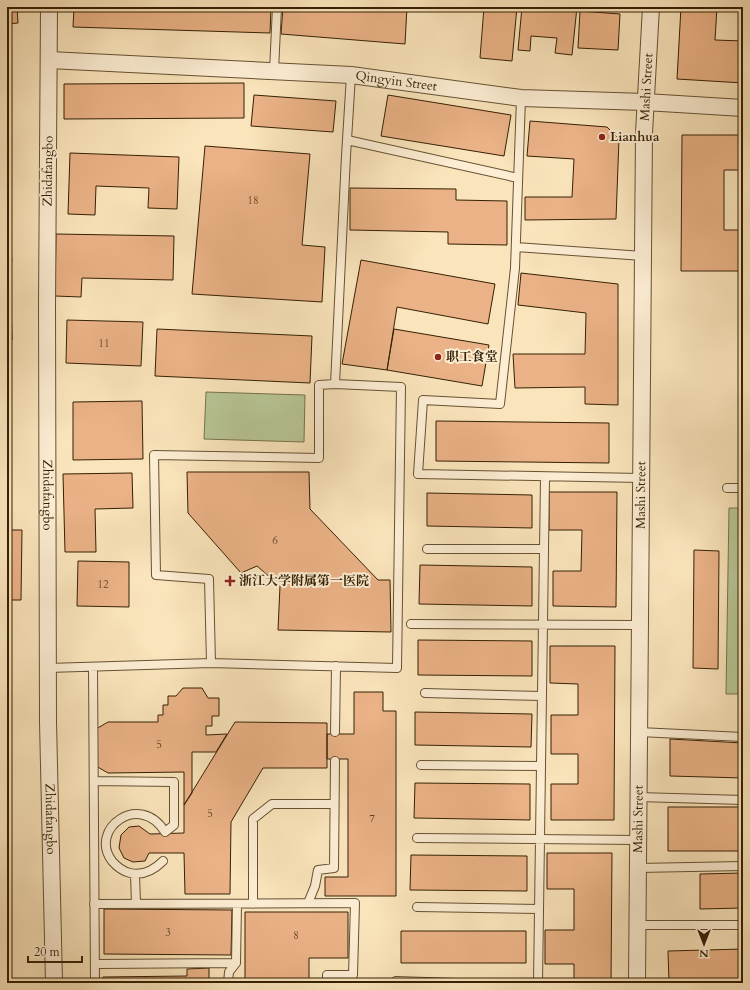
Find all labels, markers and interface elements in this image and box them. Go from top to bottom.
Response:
street label: Mashi Street [636,53,657,121]
street label: Qingyin Street [354,67,438,96]
place label: Lianhua [610,128,660,146]
marker: Lianhua [597,132,607,142]
street label: Zhidafangbo [38,135,58,207]
house number: 18 [247,193,259,208]
house number: 11 [98,336,110,351]
place label: 职工食堂 [446,348,498,366]
marker: 职工食堂 [433,352,443,362]
street label: Zhidafangbo [38,460,57,530]
street label: Mashi Street [632,461,650,529]
house number: 6 [272,533,278,548]
place label: 浙江大学附属第一医院 [239,572,369,590]
marker: 浙江大学附属第一医院 [224,575,236,587]
house number: 12 [97,577,109,592]
house number: 5 [156,737,162,752]
street label: Zhidafangbo [40,783,60,855]
street label: Mashi Street [629,785,648,853]
house number: 5 [207,806,213,821]
house number: 7 [369,811,375,826]
north arrow [684,924,724,964]
house number: 3 [165,925,171,940]
house number: 8 [293,928,299,943]
scale bar [28,938,82,964]
text: 20 m [34,944,61,960]
text: N [699,946,709,961]

